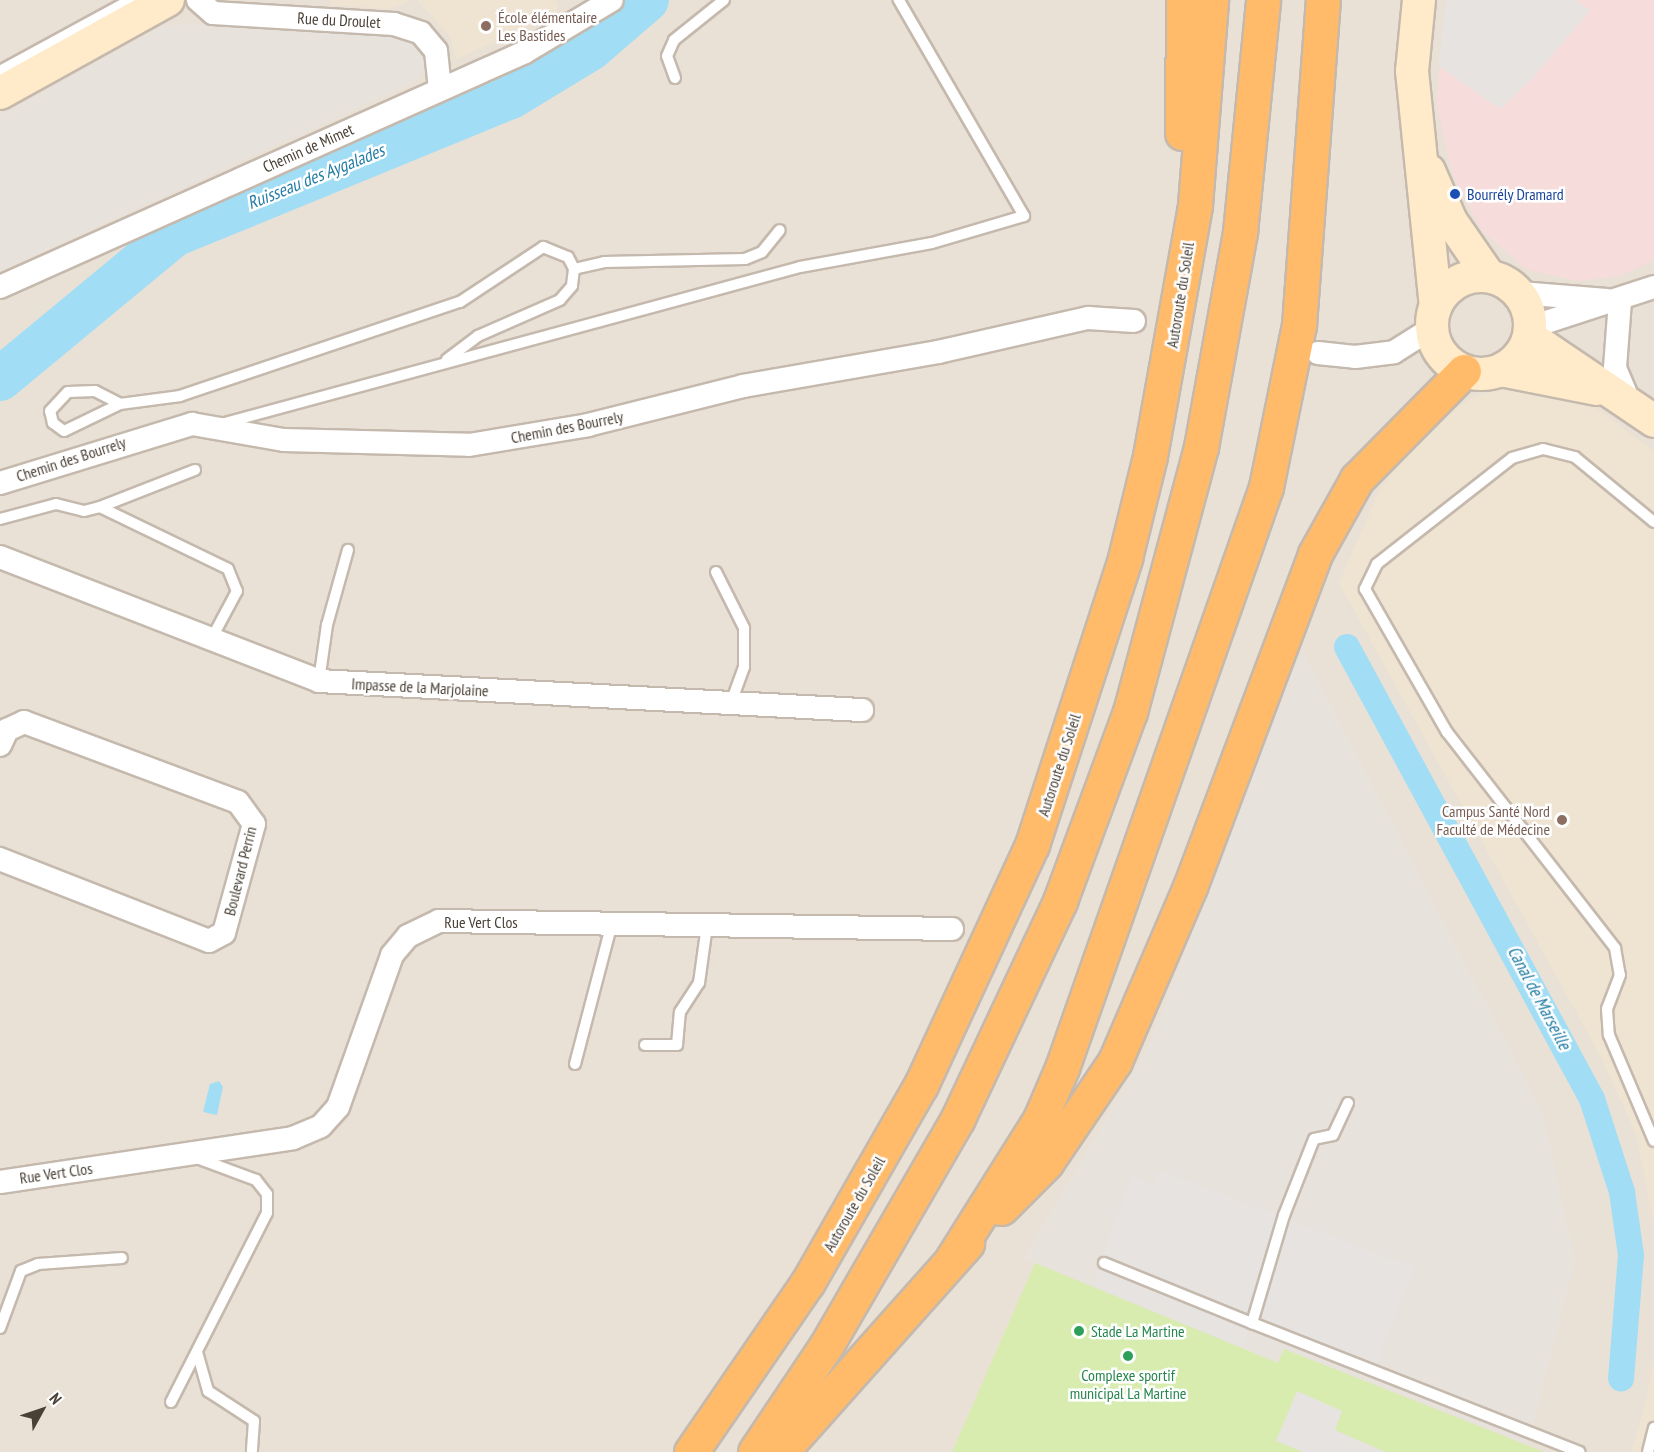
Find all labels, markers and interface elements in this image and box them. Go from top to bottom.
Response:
place label: École élémentaire Les Bastides [498,7,597,45]
street label: Rue du Droulet [297,8,381,32]
marker: École élémentaire Les Bastides [479,19,493,33]
street label: Chemin de Mimet [260,119,356,177]
water label: Ruisseau des Aygalades [244,140,388,214]
place label: Bourrély Dramard [1467,184,1564,204]
marker: Bourrély Dramard [1448,187,1462,201]
street label: Autoroute du Soleil [1162,241,1198,349]
street label: Chemin des Bourrely [509,407,625,447]
street label: Chemin des Bourrely [14,432,128,486]
street label: Impasse de la Marjolaine [351,674,489,700]
street label: Autoroute du Soleil [1033,711,1085,819]
place label: Campus Santé Nord Faculté de Médecine [1436,801,1550,839]
marker: Campus Santé Nord Faculté de Médecine [1555,813,1569,827]
street label: Boulevard Perrin [220,824,260,918]
street label: Rue Vert Clos [444,912,518,932]
water label: Canal de Marseille [1503,943,1575,1053]
street label: Autoroute du Soleil [819,1153,889,1255]
street label: Rue Vert Clos [18,1158,94,1188]
place label: Stade La Martine [1091,1321,1185,1341]
marker: Stade La Martine [1072,1324,1086,1338]
marker: Complexe sportif municipal La Martine [1121,1349,1135,1363]
place label: Complexe sportif municipal La Martine [1070,1365,1186,1403]
north arrow [12,1380,72,1440]
text: N [45,1389,66,1408]

